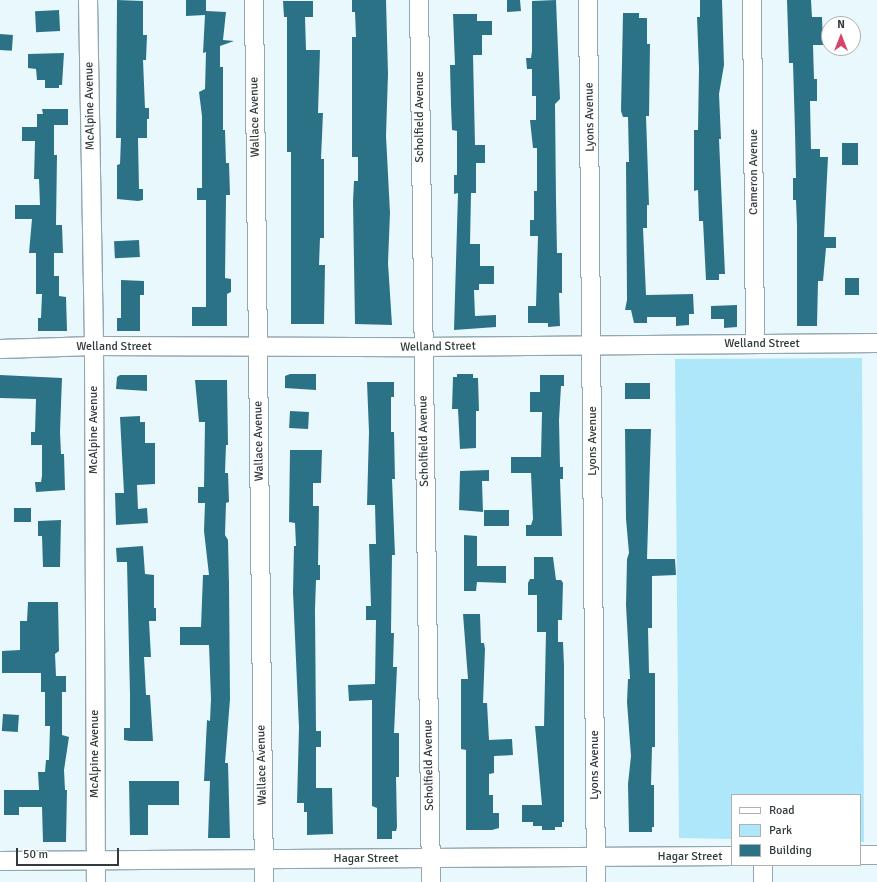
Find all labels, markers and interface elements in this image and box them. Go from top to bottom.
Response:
north arrow [821,16,861,56]
text: N [837,18,845,31]
street label: McAlpine Avenue [82,62,98,150]
street label: Scholfield Avenue [413,71,427,163]
street label: Wallace Avenue [247,77,263,157]
street label: Lyons Avenue [582,82,598,152]
street label: Cameron Avenue [747,129,761,215]
street label: Welland Street [724,337,800,351]
street label: Welland Street [400,339,476,355]
street label: Welland Street [76,340,152,354]
street label: McAlpine Avenue [87,386,101,474]
street label: Scholfield Avenue [416,395,432,487]
street label: Wallace Avenue [251,401,267,481]
street label: Lyons Avenue [586,406,600,476]
street label: McAlpine Avenue [88,710,102,798]
street label: Scholfield Avenue [421,719,437,811]
street label: Wallace Avenue [254,725,270,805]
street label: Lyons Avenue [588,730,602,800]
legend [731,794,861,866]
text: Road [769,803,795,818]
text: Park [769,823,792,838]
scale bar [18,840,121,866]
text: Building [769,843,812,858]
text: 50 m [23,847,48,862]
street label: Hagar Street [658,850,722,864]
street label: Hagar Street [334,852,398,866]

